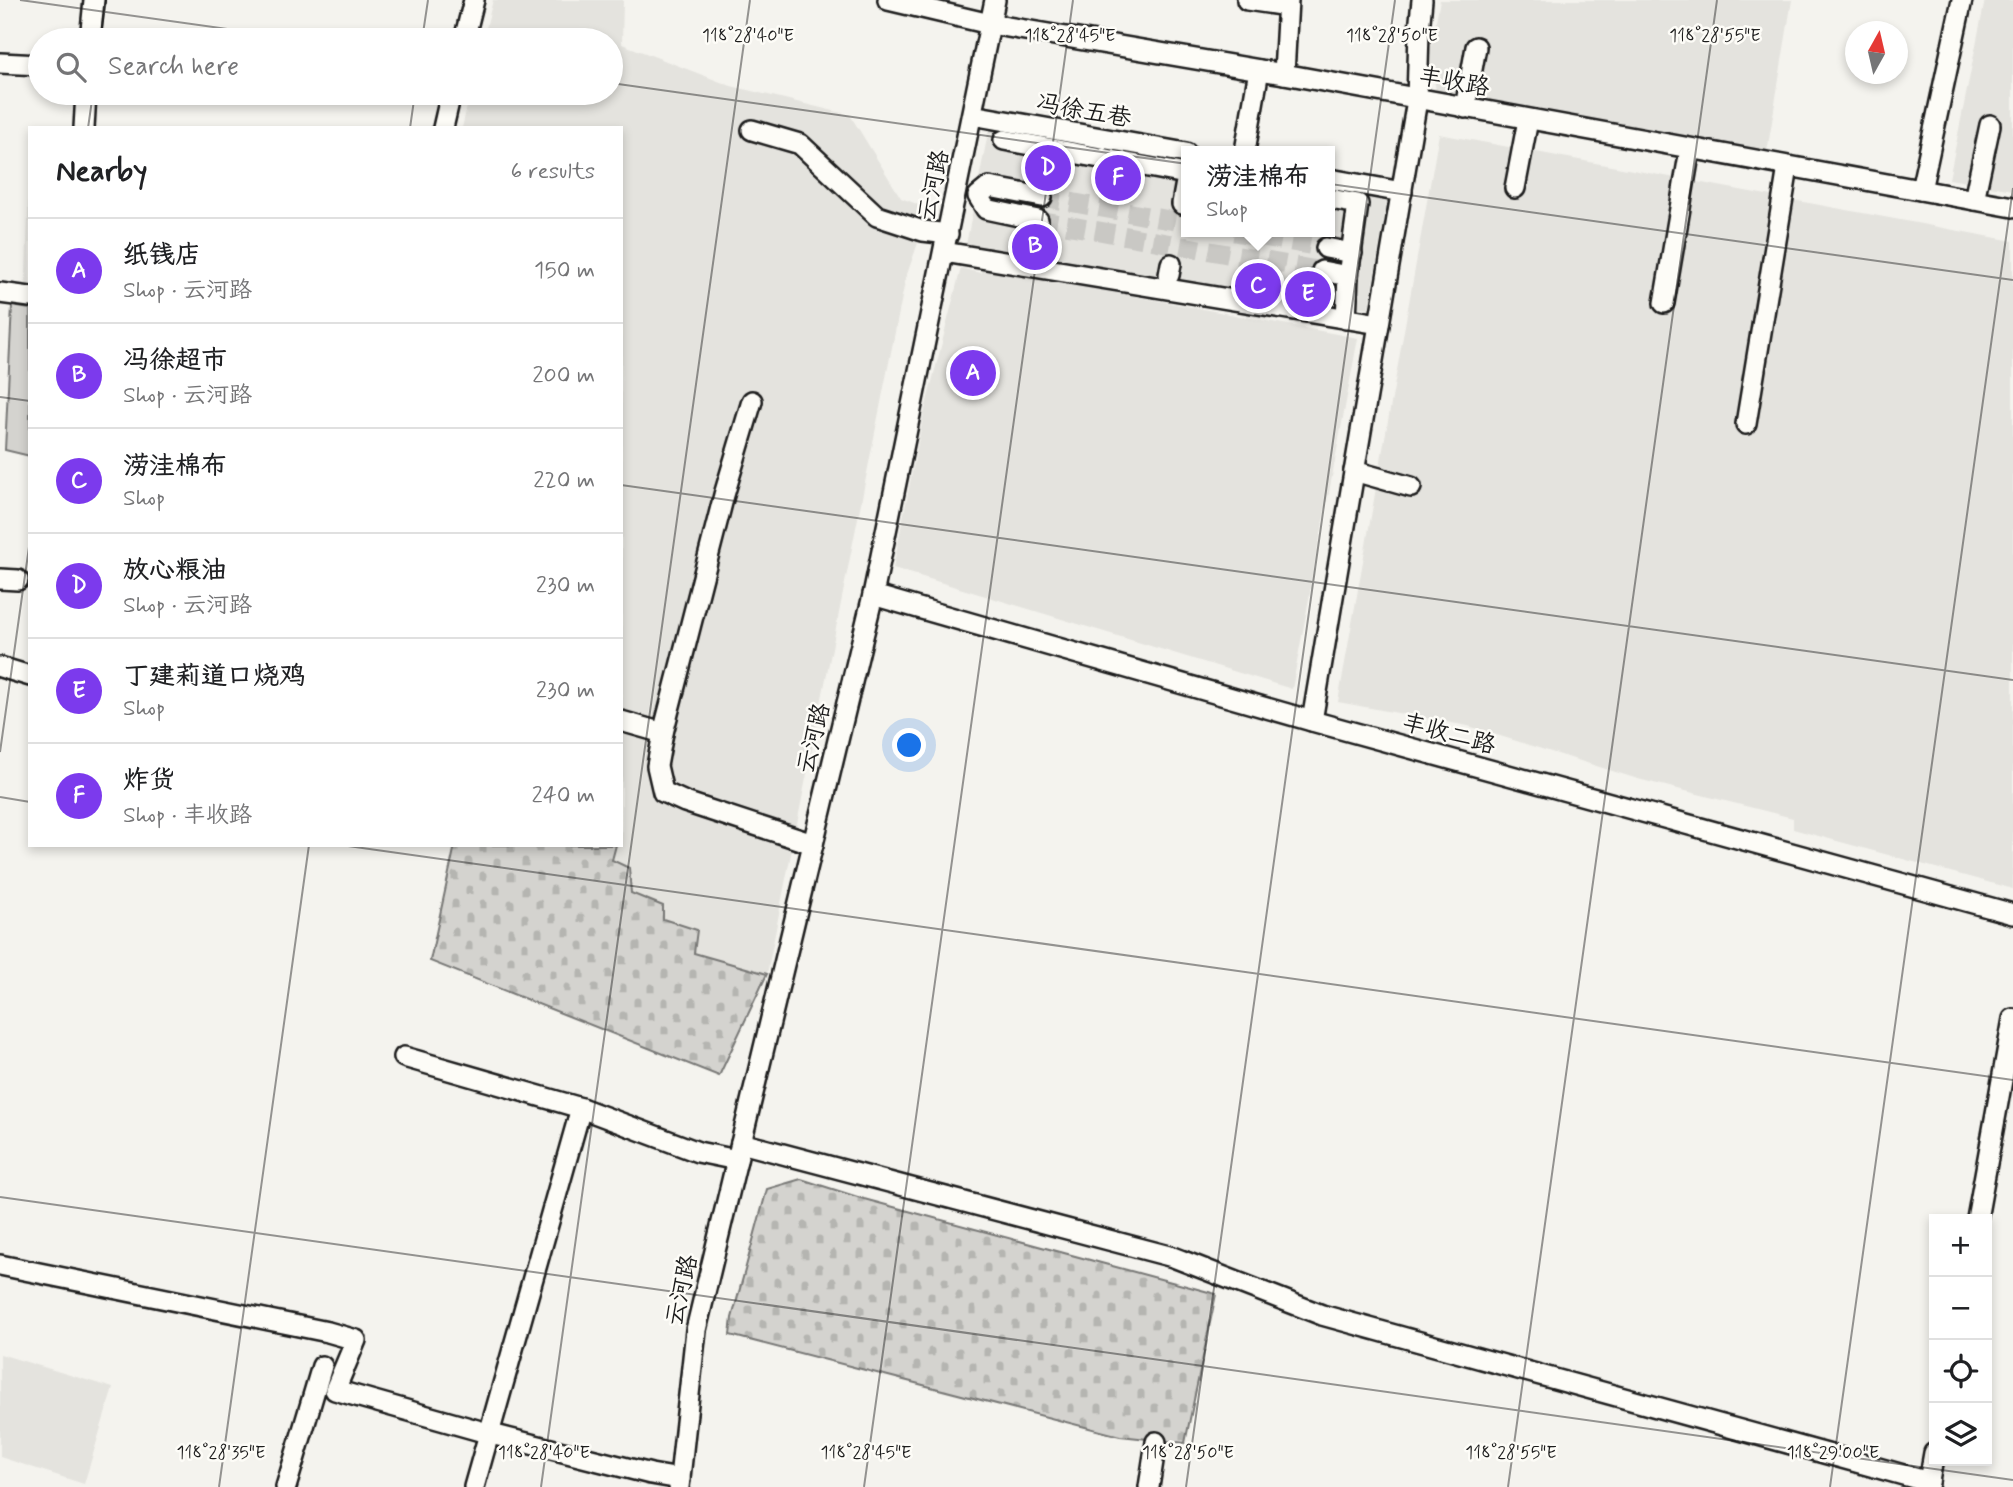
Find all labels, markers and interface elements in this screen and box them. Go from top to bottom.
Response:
north arrow [1845,21,1908,84]
text: 118°28'40"E [702,24,794,48]
text: 118°28'45"E [1024,24,1116,48]
text: 118°28'50"E [1346,24,1438,48]
text: 118°28'55"E [1669,24,1761,48]
search box [28,28,623,105]
icon: search [52,48,90,86]
text: Search here [108,50,239,84]
street label: 丰收路 [1416,61,1492,104]
street label: 冯徐五巷 [1034,88,1134,135]
pin: D [1025,142,1071,194]
popup [1181,146,1335,237]
street label: 云河路 [912,147,957,224]
text: Nearby [56,152,147,191]
pin: F [1095,152,1141,204]
text: 6 results [511,157,595,187]
text: 涝洼棉布 [1206,161,1310,195]
text: Shop [1206,195,1248,225]
pin: B [1012,221,1058,273]
text: 纸钱店 [123,239,201,273]
text: A [71,256,87,286]
text: 150 m [534,256,595,286]
pin: C [1235,260,1281,312]
pin: E [1285,268,1331,320]
text: Shop · 云河路 [123,276,252,306]
text: 冯徐超市 [123,344,227,378]
pin: A [950,347,996,399]
text: B [72,361,86,391]
text: 200 m [532,361,595,391]
text: Shop · 云河路 [123,381,252,411]
text: 涝洼棉布 [123,450,227,484]
text: C [71,466,87,496]
text: 220 m [533,466,595,496]
text: Shop [123,484,165,514]
text: 放心粮油 [123,554,227,588]
text: D [71,571,87,601]
text: 230 m [536,571,595,601]
text: Shop · 云河路 [123,591,252,621]
text: 丁建莉道口烧鸡 [123,660,305,694]
text: E [72,676,86,706]
text: 230 m [536,676,595,706]
text: Shop [123,694,165,724]
street label: 云河路 [791,700,838,777]
street label: 丰收二路 [1398,707,1499,762]
your location [892,728,926,762]
text: 炸货 [123,764,175,798]
text: F [73,781,85,811]
text: 240 m [531,781,595,811]
text: Shop · 丰收路 [123,801,252,831]
map controls [1929,1214,1992,1466]
button: + [1929,1214,1992,1277]
street label: 云河路 [659,1252,706,1329]
button: − [1929,1277,1992,1340]
button: locate [1929,1340,1992,1403]
button: layers [1929,1403,1992,1466]
text: 118°28'35"E [177,1441,265,1465]
text: 118°28'40"E [498,1441,590,1465]
text: 118°28'45"E [820,1441,912,1465]
text: 118°28'50"E [1142,1441,1234,1465]
text: 118°28'55"E [1465,1441,1557,1465]
text: 118°29'00"E [1787,1441,1879,1465]

